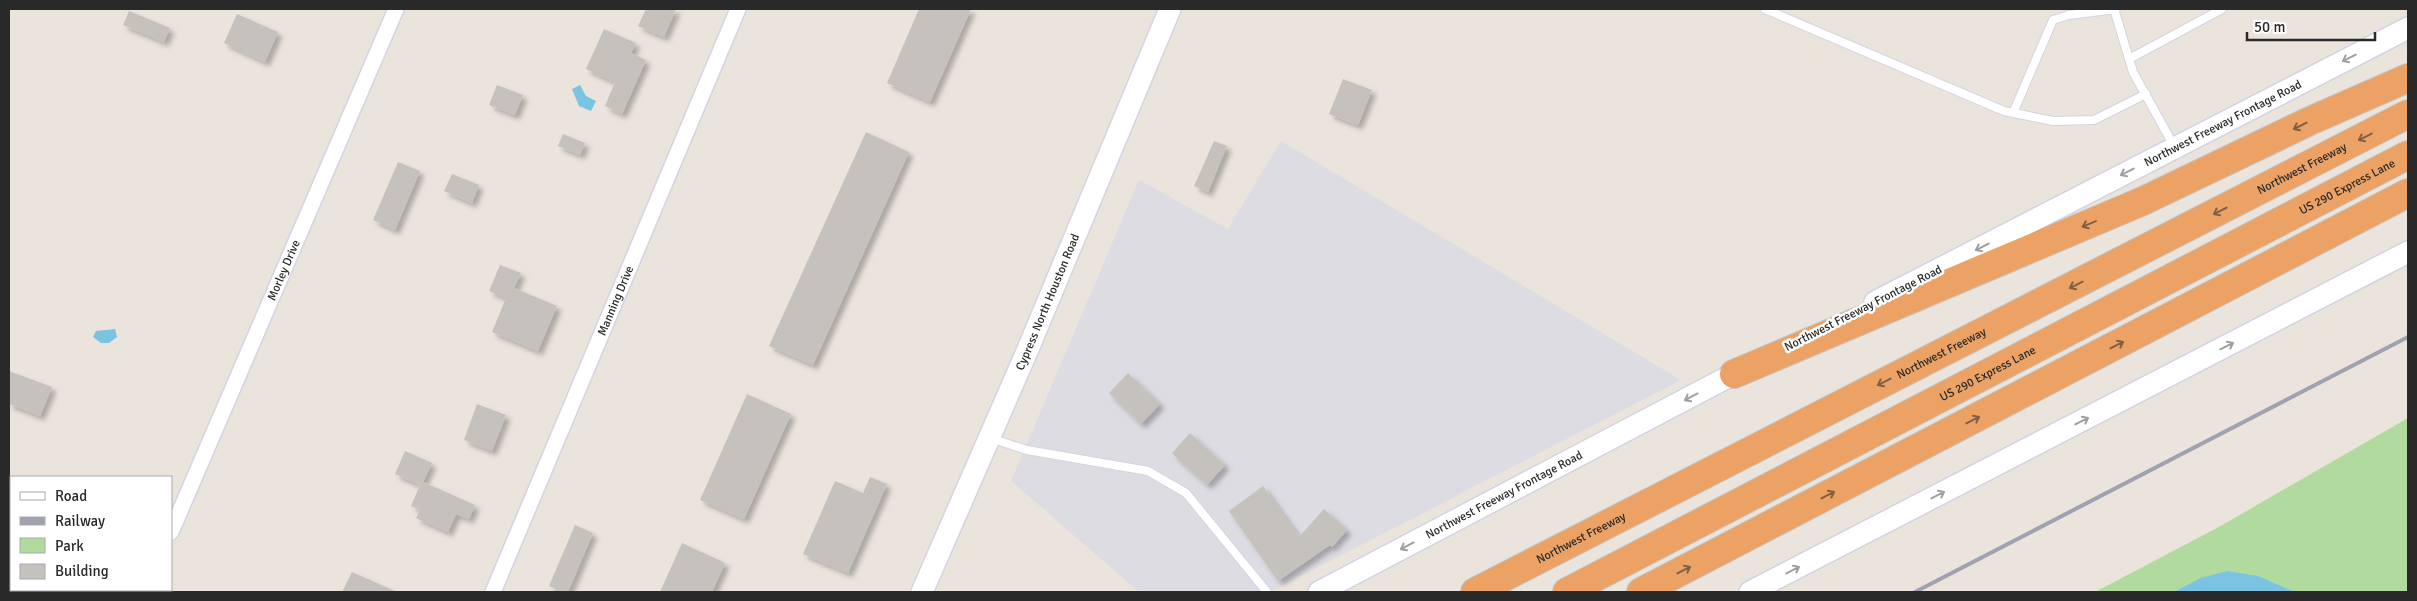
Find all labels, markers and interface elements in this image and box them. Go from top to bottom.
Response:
scale bar [2247,10,2374,42]
text: 50 m [2254,18,2285,36]
one-way arrow [2342,54,2357,63]
street label: Northwest Freeway Frontage Road [2142,77,2304,169]
one-way arrow [2292,121,2307,131]
one-way arrow [2358,133,2373,142]
street label: Northwest Freeway [2255,140,2349,198]
street label: US 290 Express Lane [2297,156,2398,218]
one-way arrow [2120,168,2135,177]
one-way arrow [2213,206,2228,216]
one-way arrow [2082,220,2097,229]
street label: Cypress North Houston Road [1013,232,1083,373]
street label: Morley Drive [264,238,304,303]
one-way arrow [1975,243,1990,252]
street label: Northwest Freeway Frontage Road [1782,262,1944,354]
street label: Manning Drive [595,264,637,338]
one-way arrow [2068,280,2083,290]
street label: Northwest Freeway [1894,324,1988,382]
one-way arrow [2109,340,2124,349]
one-way arrow [2219,341,2234,351]
street label: US 290 Express Lane [1937,343,2038,405]
one-way arrow [1877,378,1892,387]
one-way arrow [1683,392,1698,402]
one-way arrow [1965,415,1980,424]
one-way arrow [2074,416,2089,425]
street label: Northwest Freeway Frontage Road [1423,448,1585,542]
legend [10,476,172,591]
text: Road [55,487,87,505]
one-way arrow [1821,490,1836,500]
one-way arrow [1930,490,1945,499]
street label: Northwest Freeway [1534,509,1628,567]
text: Railway [55,512,105,530]
text: Park [55,537,84,555]
one-way arrow [1400,541,1415,551]
text: Building [55,562,109,580]
one-way arrow [1676,565,1691,574]
one-way arrow [1786,565,1801,575]

